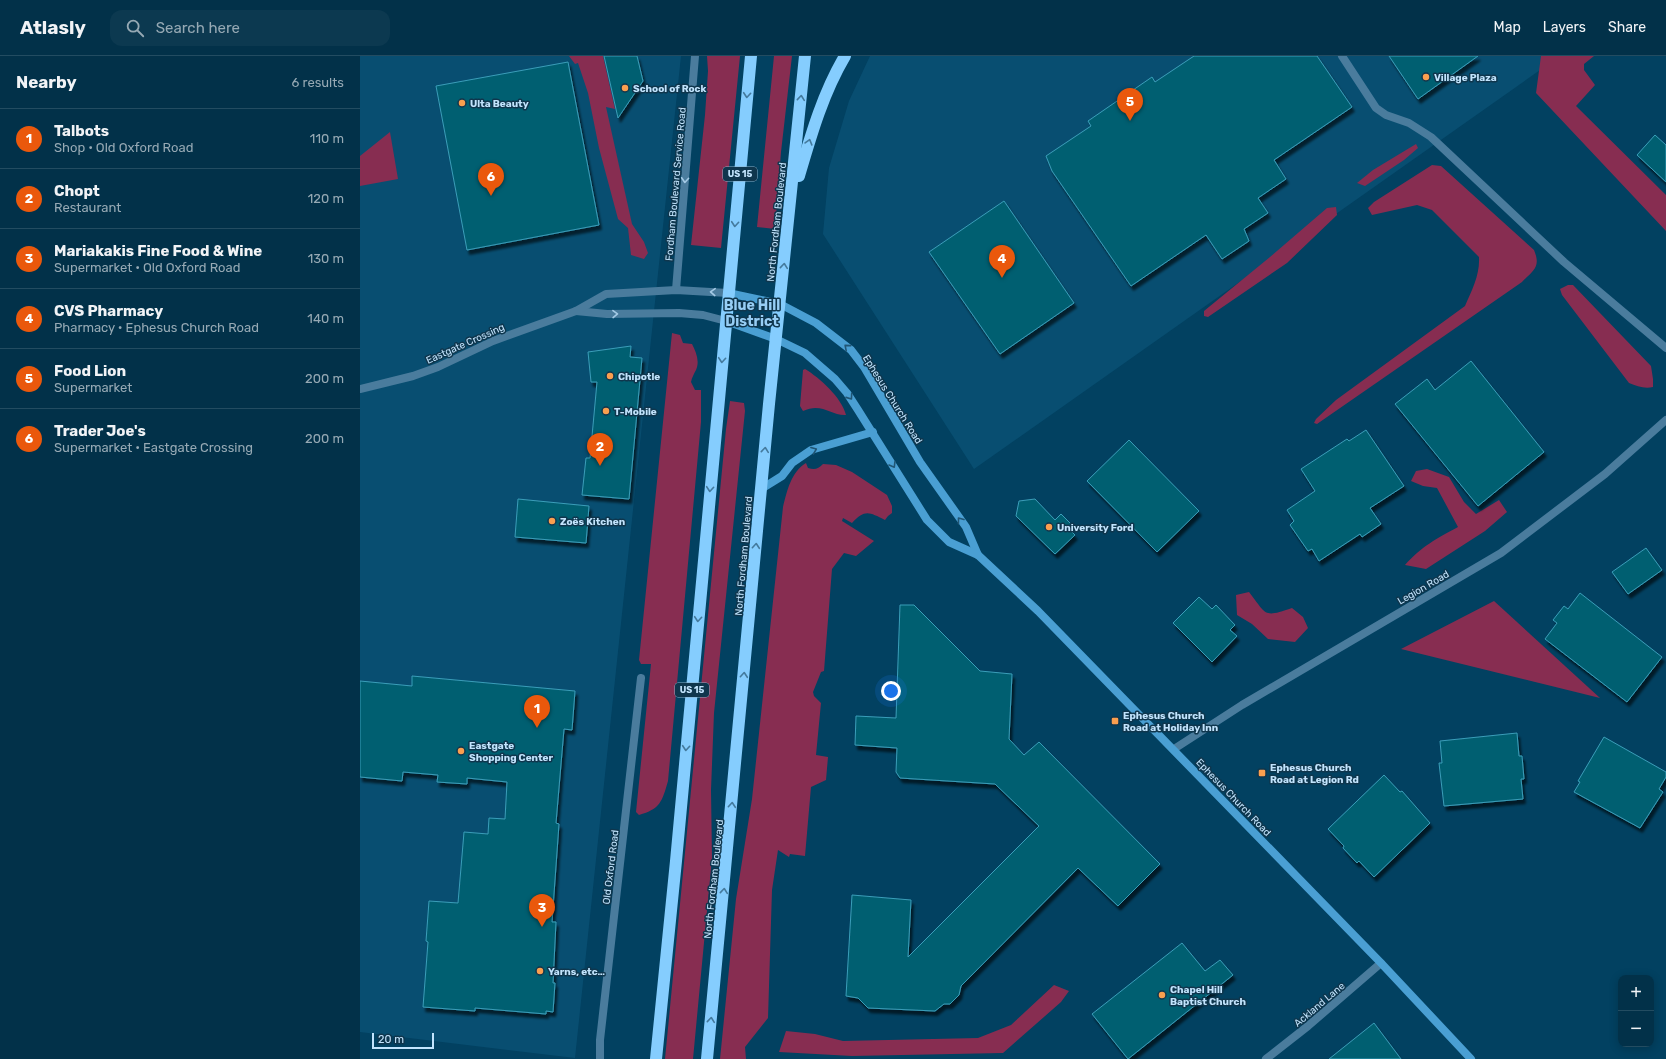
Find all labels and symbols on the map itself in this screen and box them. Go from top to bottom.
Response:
marker: Village Plaza [1421,72,1431,82]
place label: Village Plaza [1434,72,1497,84]
marker: School of Rock [620,83,630,93]
place label: School of Rock [633,83,707,95]
pin: 5 [1117,88,1143,121]
one-way arrow [743,92,752,98]
one-way arrow [796,95,805,101]
marker: Ulta Beauty [457,98,467,108]
place label: Ulta Beauty [470,98,529,110]
street label: Fordham Boulevard Service Road [663,107,689,261]
one-way arrow [804,138,813,145]
street label: North Fordham Boulevard [765,162,789,282]
pin: 6 [478,163,504,196]
road number: US 15 [723,167,757,181]
one-way arrow [681,177,690,183]
one-way arrow [731,221,740,227]
pin: 4 [989,245,1015,278]
one-way arrow [779,263,788,269]
one-way arrow [710,288,716,296]
district label: Blue Hill District [724,297,780,330]
one-way arrow [612,310,618,318]
street label: Eastgate Crossing [424,321,507,367]
one-way arrow [844,344,851,351]
street label: Ephesus Church Road [860,353,924,446]
one-way arrow [718,357,727,363]
marker: Chipotle [605,371,615,381]
place label: Chipotle [618,371,660,383]
one-way arrow [845,393,853,400]
marker: T-Mobile [601,406,611,416]
place label: T-Mobile [614,406,657,418]
pin: 2 [587,433,613,466]
one-way arrow [811,446,818,454]
one-way arrow [760,447,769,453]
one-way arrow [888,461,896,468]
one-way arrow [706,486,715,492]
street label: North Fordham Boulevard [733,496,755,616]
marker: Zoës Kitchen [547,516,557,526]
place label: Zoës Kitchen [560,516,625,528]
one-way arrow [957,517,965,524]
marker: University Ford [1044,522,1054,532]
place label: University Ford [1057,522,1134,534]
one-way arrow [751,543,760,549]
street label: Legion Road [1396,568,1451,607]
one-way arrow [694,616,703,622]
one-way arrow [739,672,748,678]
your location [881,681,901,701]
road number: US 15 [675,683,709,697]
pin: 1 [524,695,550,728]
place label: Ephesus Church Road at Holiday Inn [1123,710,1218,734]
marker: Ephesus Church Road at Holiday Inn [1110,716,1120,726]
place label: Eastgate Shopping Center [469,740,554,764]
one-way arrow [682,745,691,751]
marker: Eastgate Shopping Center [456,746,466,756]
street label: Ephesus Church Road [1193,757,1273,839]
place label: Ephesus Church Road at Legion Rd [1270,762,1359,786]
marker: Ephesus Church Road at Legion Rd [1257,768,1267,778]
one-way arrow [727,802,736,808]
street label: North Fordham Boulevard [702,819,726,939]
street label: Old Oxford Road [600,829,622,905]
one-way arrow [719,888,728,894]
pin: 3 [529,894,555,927]
marker: Yarns, etc… [535,966,545,976]
place label: Yarns, etc… [548,966,605,978]
street label: Ackland Lane [1292,980,1348,1029]
place label: Chapel Hill Baptist Church [1170,984,1246,1008]
marker: Chapel Hill Baptist Church [1157,990,1167,1000]
one-way arrow [706,1017,715,1023]
scale bar [372,1031,434,1050]

